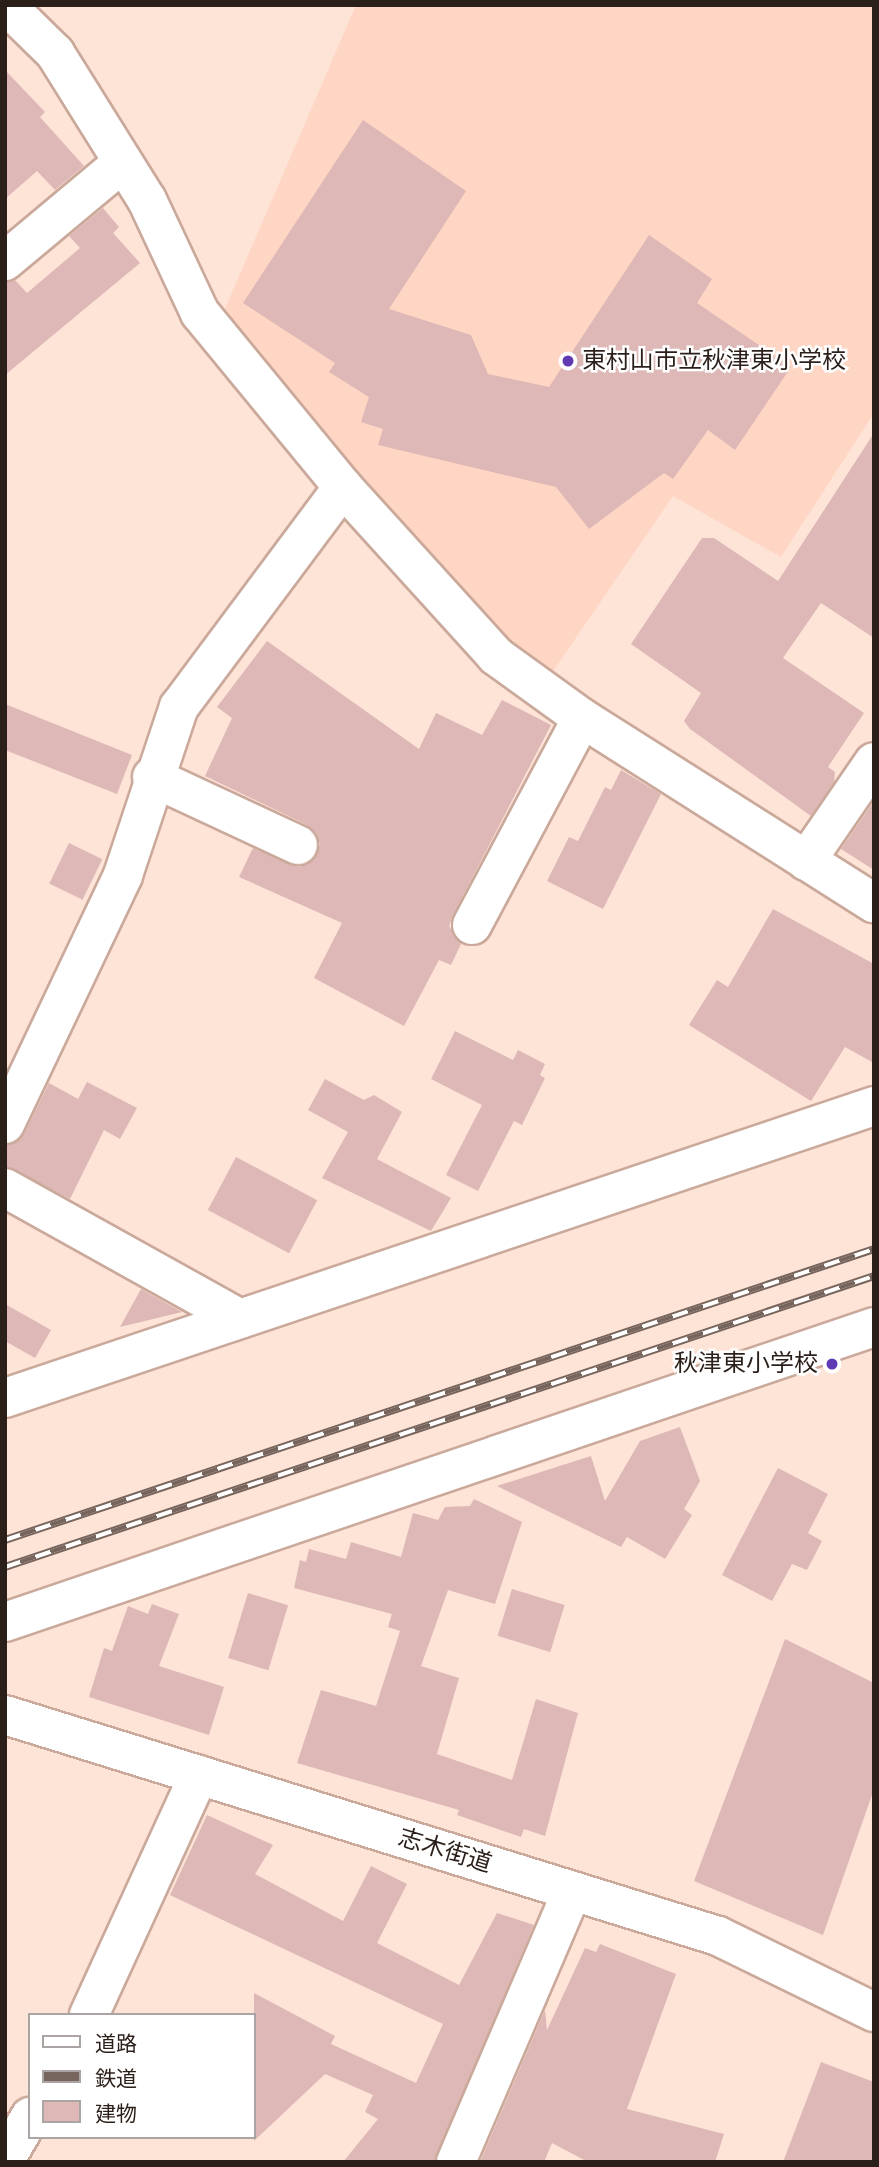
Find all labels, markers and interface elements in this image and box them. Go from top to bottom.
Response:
place label: 東村山市立秋津東小学校 [582,347,846,375]
marker: 東村山市立秋津東小学校 [560,353,576,369]
place label: 秋津東小学校 [674,1350,818,1378]
marker: 秋津東小学校 [824,1356,840,1372]
street label: 志木街道 [395,1823,495,1879]
legend [28,2013,256,2139]
text: 道路 [95,2031,137,2057]
text: 鉄道 [95,2066,137,2092]
text: 建物 [95,2101,137,2127]

